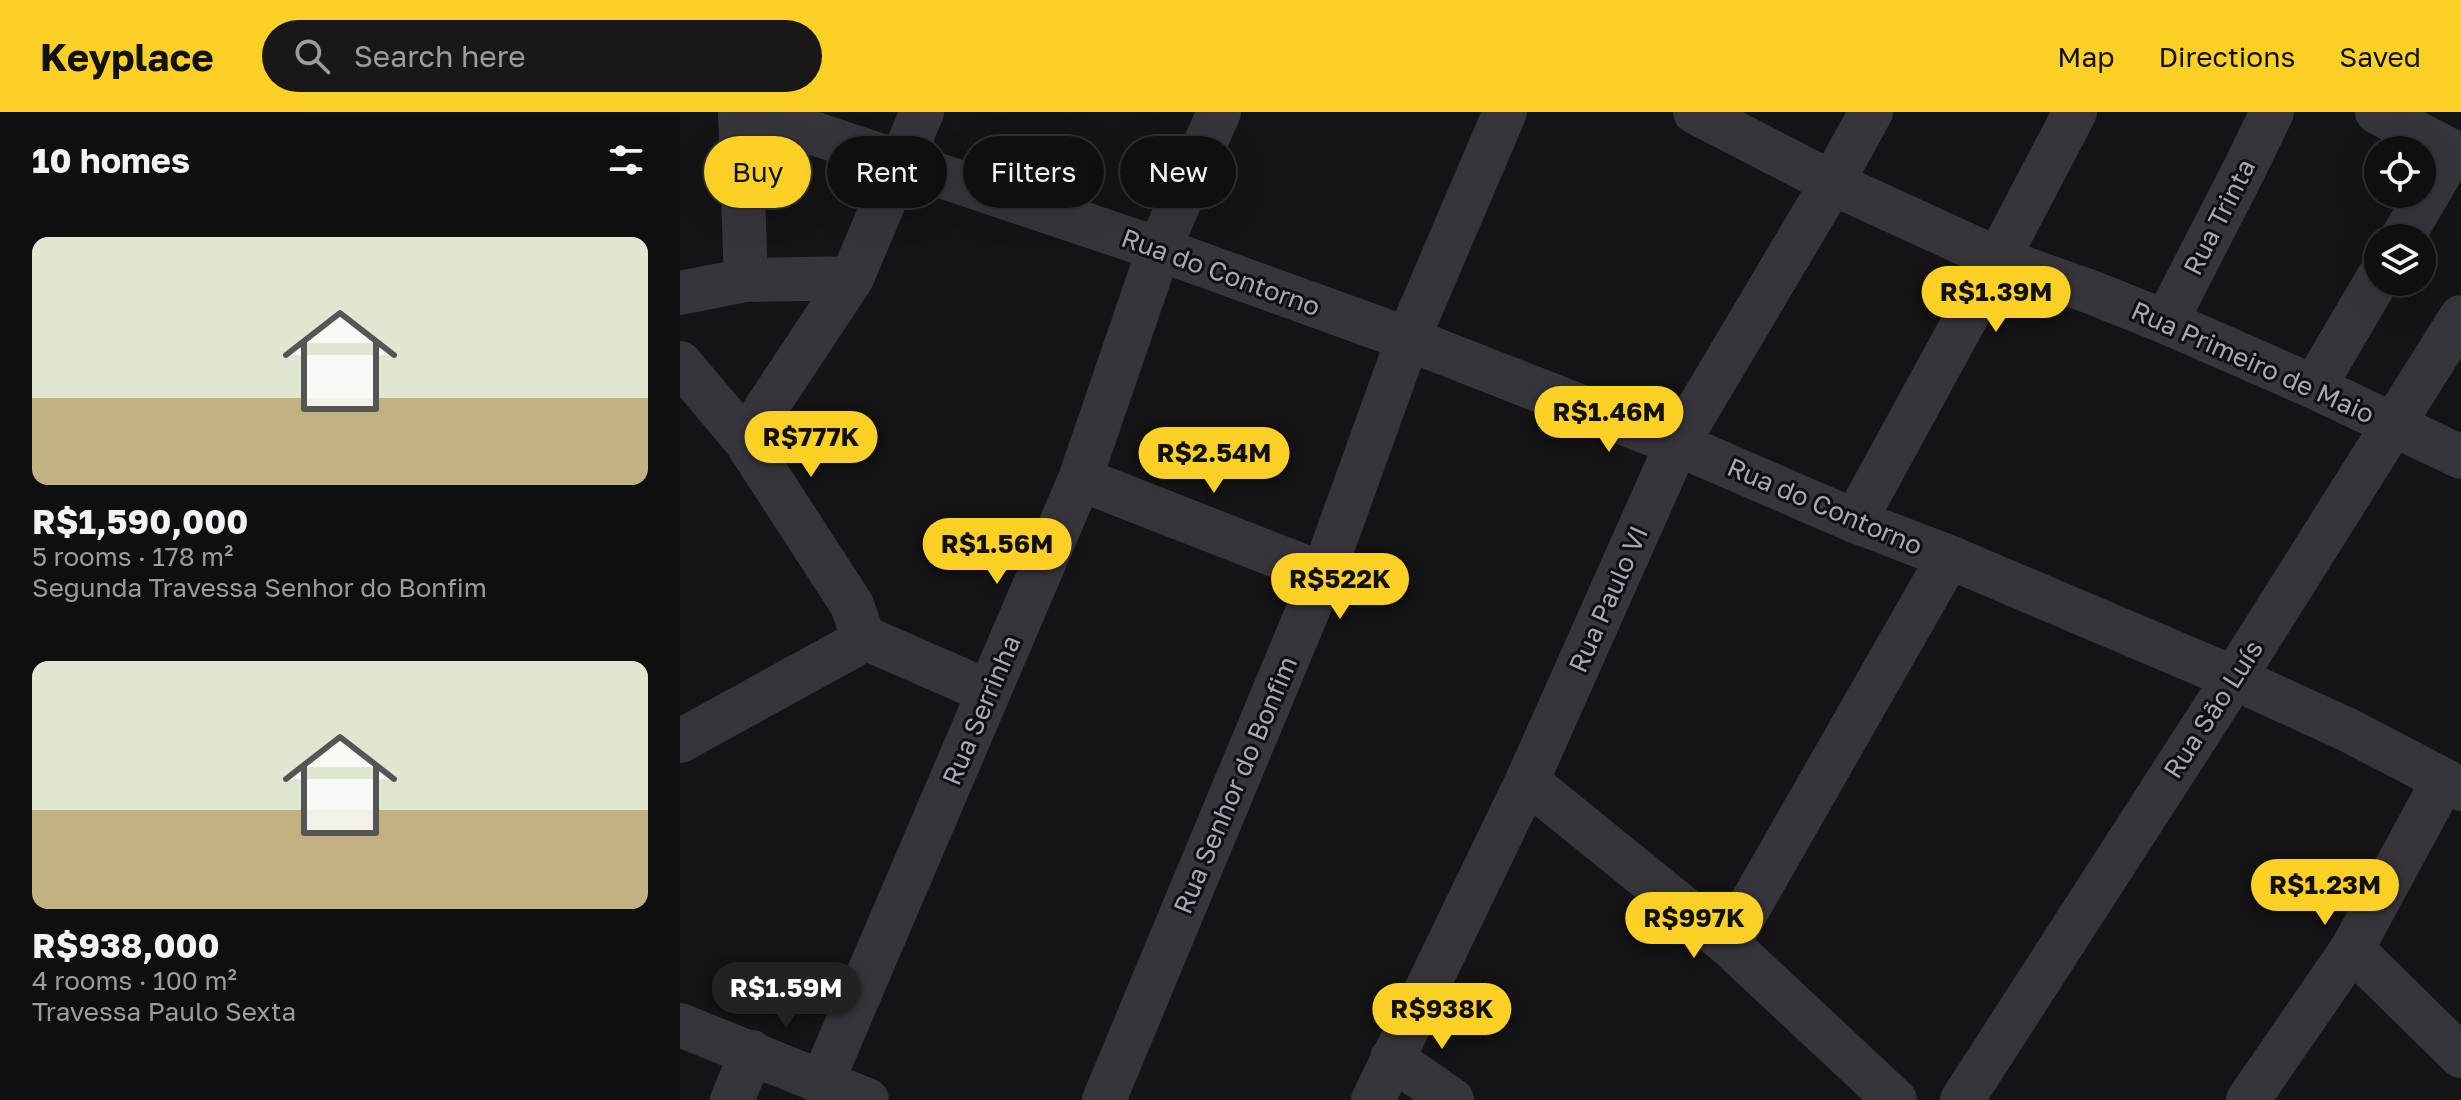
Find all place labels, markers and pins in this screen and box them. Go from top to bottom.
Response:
pin: R$1.39M [1922,266,2070,334]
pin: R$1.46M [1535,386,1683,454]
pin: R$777K [746,411,876,479]
pin: R$2.54M [1140,427,1288,495]
pin: R$1.56M [923,518,1071,586]
pin: R$522K [1275,553,1405,621]
pin: R$1.23M [2251,859,2399,927]
pin: R$997K [1629,892,1759,960]
pin: R$1.59M [712,962,860,1030]
pin: R$938K [1377,983,1507,1051]

